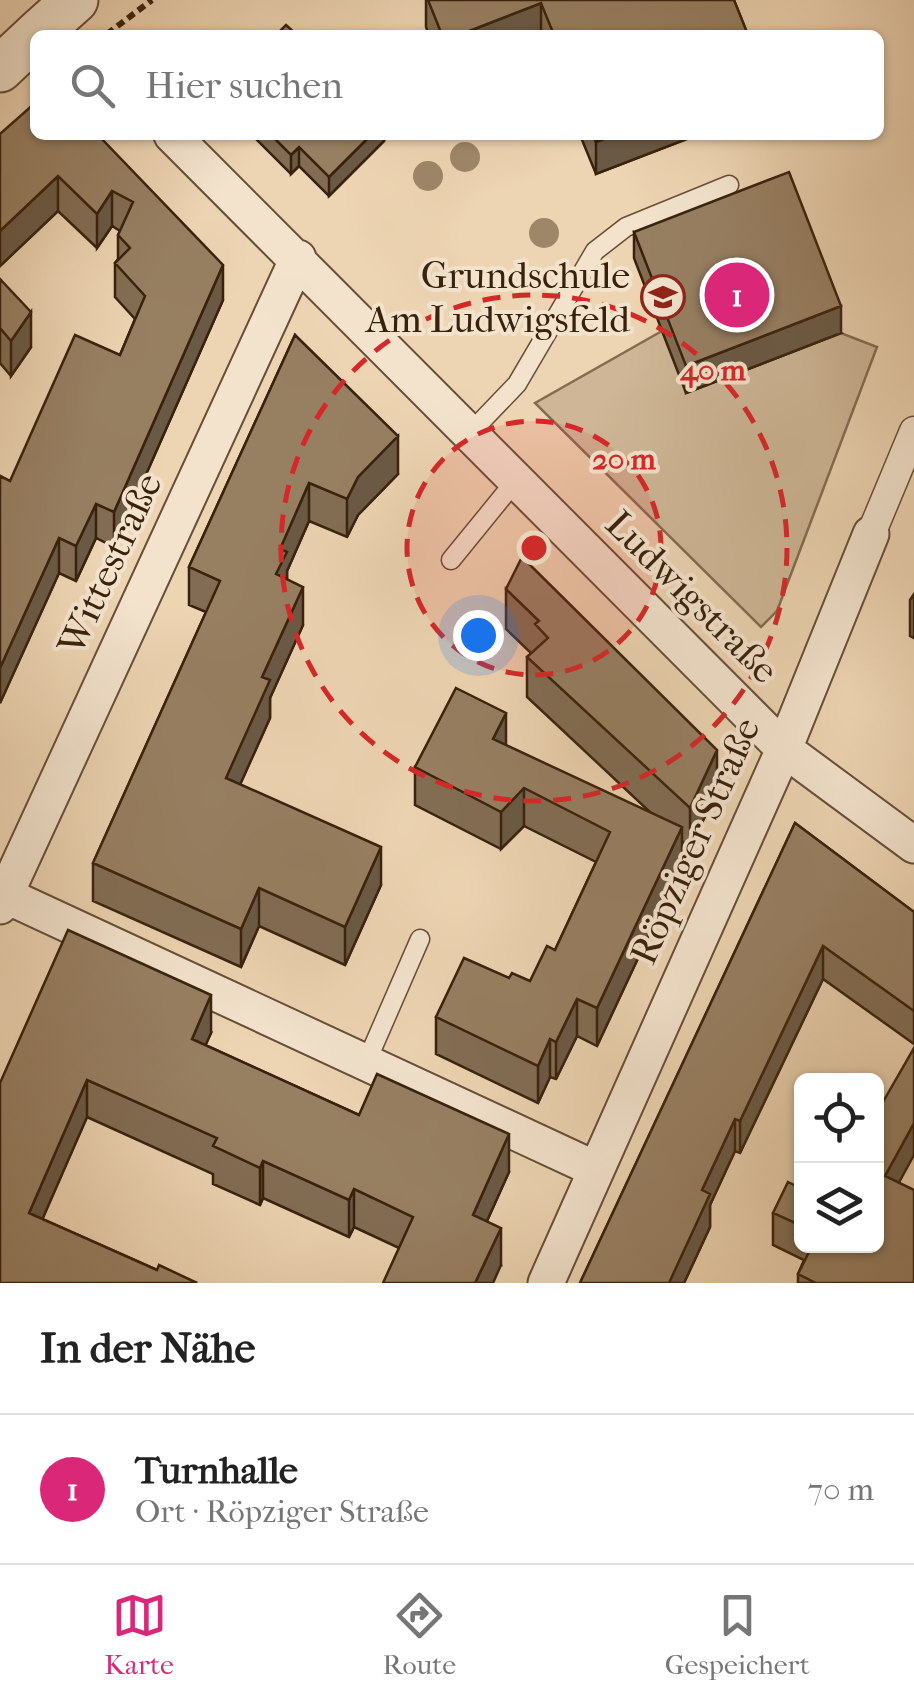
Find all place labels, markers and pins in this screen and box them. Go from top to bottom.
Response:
place label: Grundschule Am Ludwigsfeld [364,253,630,342]
pin: 1 [704,258,770,332]
school or university icon: Grundschule Am Ludwigsfeld [640,274,686,320]
centre of rings [516,530,552,566]

